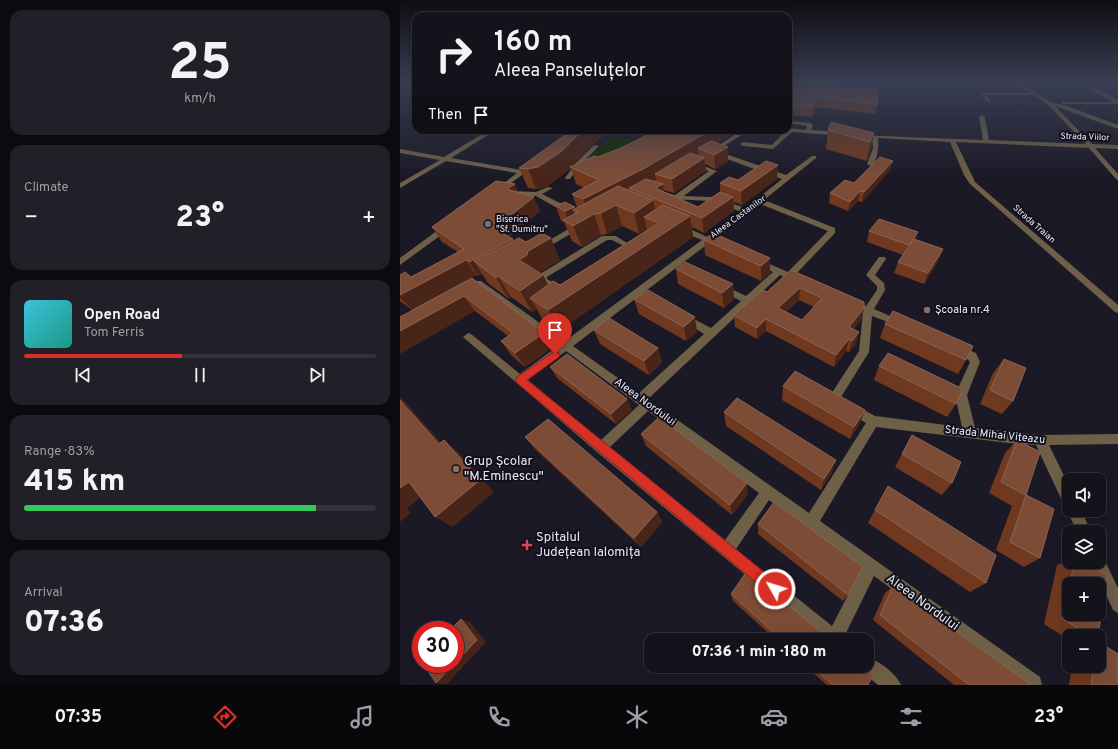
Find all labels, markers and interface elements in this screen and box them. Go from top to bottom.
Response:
text: 160 m [494,25,572,61]
icon: right [428,28,480,80]
text: 25 [168,32,232,98]
text: Aleea Panseluțelor [494,60,646,83]
text: km/h [184,91,216,107]
icon: arrive [470,104,492,126]
text: Then [428,106,462,125]
street label: Strada Viilor [1060,131,1110,143]
text: Climate [24,180,69,196]
street label: Aleea Castanilor [708,193,768,241]
text: 23° [176,200,224,237]
street label: Strada Traian [1010,203,1058,245]
text: − [24,205,38,232]
text: + [362,205,376,232]
place label: Biserica "Sf. Dumitru" [496,214,548,235]
marker: Biserica "Sf. Dumitru" [483,219,493,229]
place label: Școala nr.4 [935,303,990,317]
marker: Școala nr.4 [922,305,932,315]
text: Open Road [84,306,160,325]
pin [538,313,572,354]
icon: arrive [544,319,566,341]
text: Tom Ferris [84,325,144,341]
icon: previous [72,364,94,386]
icon: pause [189,364,211,386]
icon: next [306,364,328,386]
street label: Aleea Nordului [611,375,679,429]
street label: Strada Mihai Viteazu [944,423,1046,447]
text: Range · 83% [24,444,94,460]
place label: Grup Școlar "M.Eminescu" [464,454,544,485]
text: 415 km [24,464,125,501]
marker: Grup Școlar "M.Eminescu" [451,464,461,474]
map controls [1062,473,1106,673]
button: sound [1062,473,1106,517]
button: layers [1062,525,1106,569]
place label: Spitalul Județean Ialomița [536,530,640,561]
marker: Spitalul Județean Ialomița [521,539,533,551]
position arrow [754,568,796,610]
street label: Aleea Nordului [882,571,962,635]
button: + [1062,577,1106,621]
text: Arrival [24,585,63,601]
text: 07:36 [24,605,104,642]
speed limit sign: 30 [412,621,464,673]
button: − [1062,629,1106,673]
text: 07:36 · 1 min · 180 m [692,643,826,662]
icon: directions [211,703,239,731]
icon: music [348,703,376,731]
icon: phone [485,703,513,731]
icon: climate [623,703,651,731]
icon: car [760,703,788,731]
icon: filters [897,703,925,731]
text: 07:35 [55,706,102,729]
text: 23° [1034,706,1063,729]

